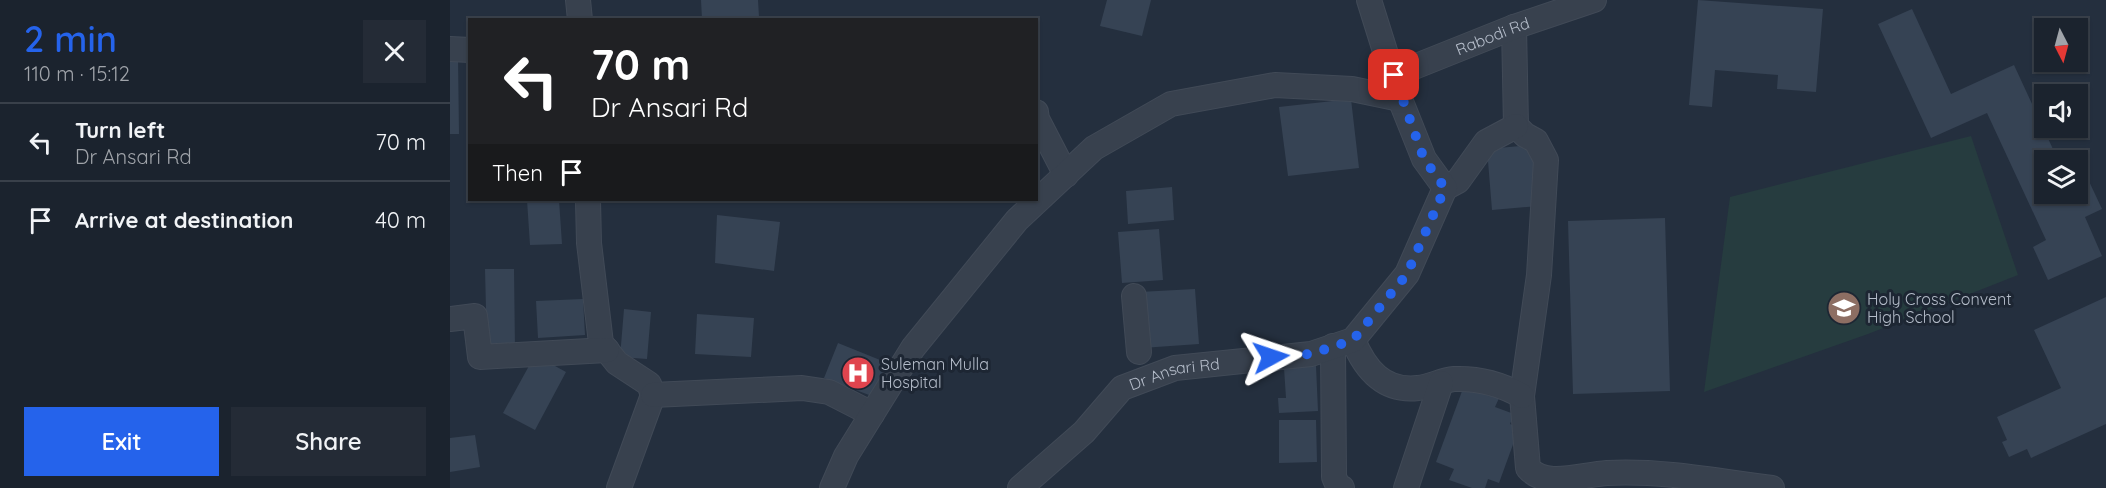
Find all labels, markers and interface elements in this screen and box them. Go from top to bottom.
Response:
street label: Rabodi Rd [1453,13,1532,59]
text: 2 min [24,16,117,61]
north arrow [2034,18,2088,72]
map controls [2034,18,2088,204]
button: close [363,20,426,83]
text: 70 m [591,38,690,91]
icon: left [492,42,570,120]
pin [1368,49,1419,100]
icon: arrive [1377,58,1410,91]
text: 110 m · 15:12 [24,61,130,86]
button: sound [2034,84,2088,138]
text: Dr Ansari Rd [591,90,748,124]
text: Turn left [75,116,165,144]
icon: left [24,126,57,159]
text: 70 m [376,128,426,156]
text: Dr Ansari Rd [75,144,192,169]
button: layers [2034,150,2088,204]
icon: arrive [555,156,588,189]
text: Then [492,159,543,187]
icon: arrive [24,204,57,237]
text: Arrive at destination [75,206,293,234]
text: 40 m [375,206,426,234]
place label: Holy Cross Convent High School [1867,289,2012,327]
school or university icon: Holy Cross Convent High School [1826,290,1862,326]
position arrow [1239,325,1303,389]
street label: Dr Ansari Rd [1126,353,1221,394]
place label: Suleman Mulla Hospital [881,354,989,392]
hospital icon: Suleman Mulla Hospital [840,355,876,391]
button: Exit [24,407,219,476]
button: Share [231,407,426,476]

